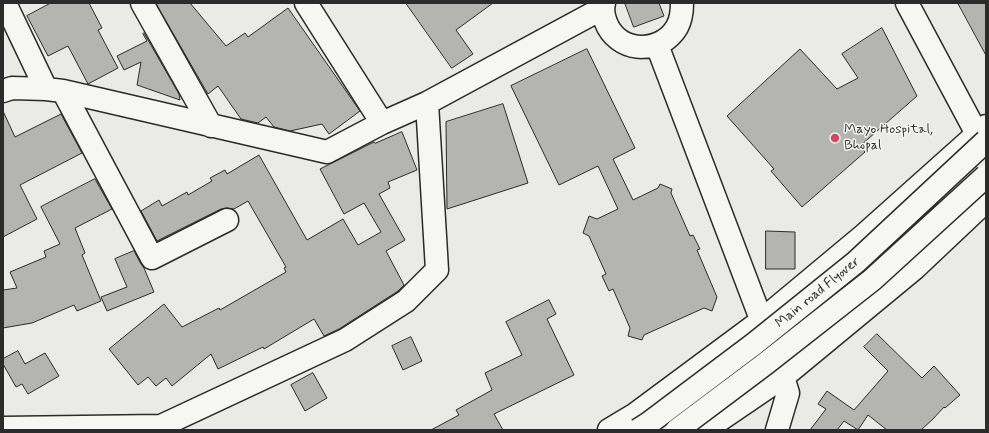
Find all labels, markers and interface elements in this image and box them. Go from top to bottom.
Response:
place label: Mayo Hospital, Bhopal [844,122,933,154]
marker: Mayo Hospital, Bhopal [829,132,841,144]
street label: Main road Flyover [772,254,864,332]

